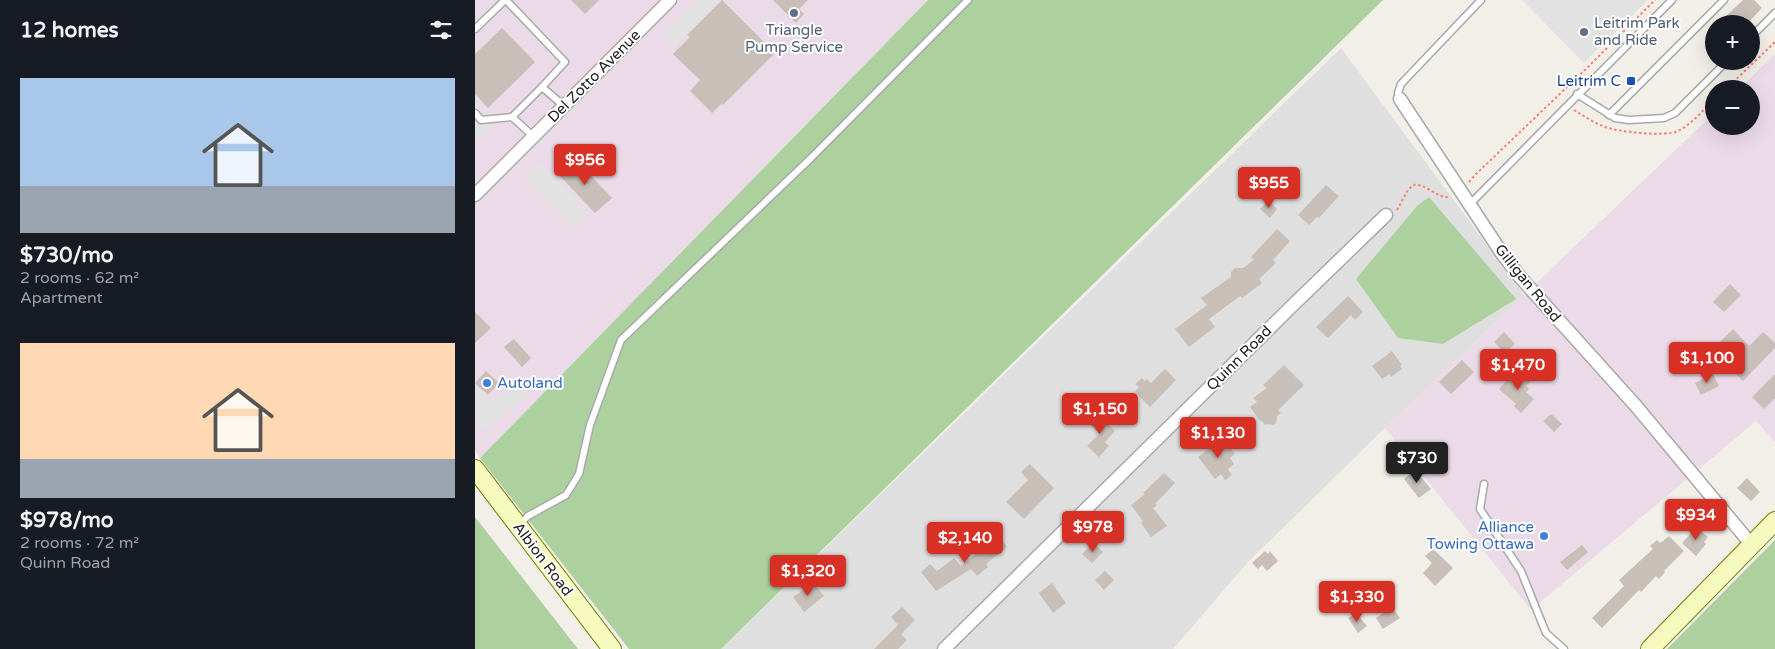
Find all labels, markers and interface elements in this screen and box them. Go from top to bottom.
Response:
marker: Triangle Pump Service [788,7,800,19]
place label: Leitrim Park and Ride [1594,14,1680,49]
map controls [1705,15,1760,135]
button: + [1705,15,1760,70]
icon: filters [427,16,455,44]
text: 12 homes [20,18,119,43]
place label: Triangle Pump Service [745,21,843,56]
street label: Del Zotto Avenue [544,26,644,126]
marker: Leitrim Park and Ride [1578,26,1590,38]
place label: Leitrim C [1557,72,1621,90]
marker: Leitrim C [1625,75,1637,87]
button: − [1705,80,1760,135]
icon: home [193,110,283,200]
pin: $956 [555,144,615,186]
text: $956 [565,150,605,170]
pin: $955 [1239,166,1299,209]
text: $955 [1249,173,1289,193]
street label: Gilligan Road [1491,240,1565,326]
text: $730/mo [20,243,114,268]
text: 2 rooms · 62 m² [20,268,139,288]
text: Apartment [20,288,103,308]
street label: Quinn Road [1203,322,1275,394]
pin: $1,100 [1666,342,1748,384]
pin: $1,470 [1477,348,1559,391]
text: $1,100 [1680,348,1734,368]
text: $1,470 [1491,355,1545,375]
place label: Autoland [497,374,563,392]
icon: home [193,375,283,465]
marker: Autoland [481,377,493,389]
pin: $1,150 [1059,392,1141,435]
text: $1,150 [1073,399,1127,419]
pin: $1,130 [1177,416,1259,459]
text: $1,130 [1191,423,1245,443]
pin: $730 [1387,442,1447,484]
text: $730 [1397,448,1437,468]
pin: $934 [1666,498,1726,541]
text: $934 [1676,505,1716,525]
text: $978/mo [20,508,114,533]
pin: $978 [1063,510,1123,553]
text: $978 [1073,517,1113,537]
street label: Albion Road [509,518,577,600]
place label: Alliance Towing Ottawa [1427,518,1534,553]
pin: $2,140 [924,522,1006,564]
text: $2,140 [938,528,992,548]
marker: Alliance Towing Ottawa [1538,530,1550,542]
text: 2 rooms · 72 m² [20,533,139,553]
text: Quinn Road [20,553,110,573]
pin: $1,320 [767,554,849,597]
text: $1,320 [781,561,835,581]
pin: $1,330 [1316,580,1398,623]
text: $1,330 [1330,587,1384,607]

